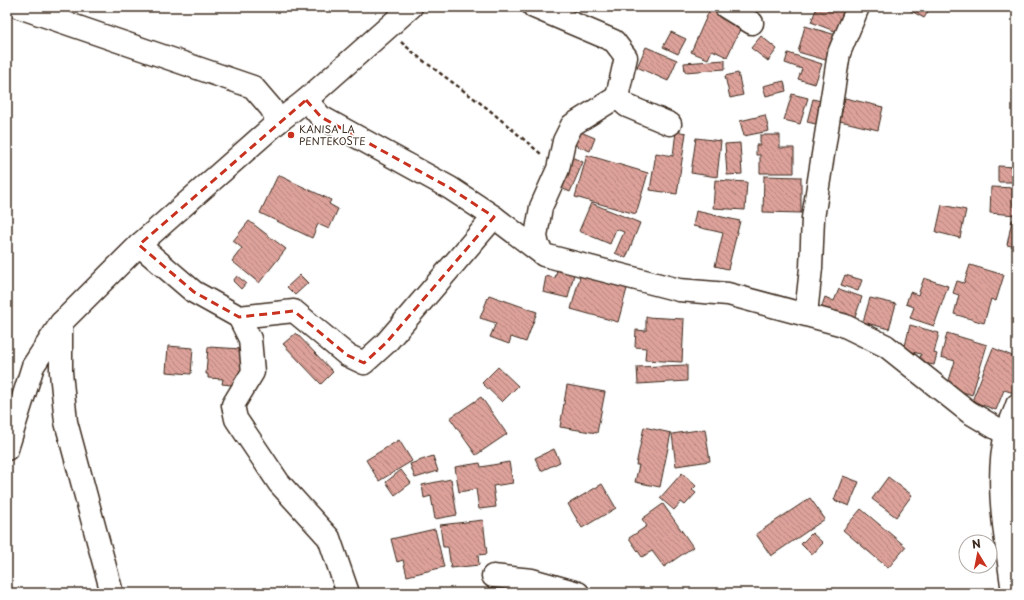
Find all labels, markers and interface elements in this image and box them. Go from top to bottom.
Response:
place label: KANISA LA PENTEKOSTE [299,121,366,148]
marker: KANISA LA PENTEKOSTE [286,130,296,140]
north arrow [958,534,998,574]
text: N [970,534,982,553]

